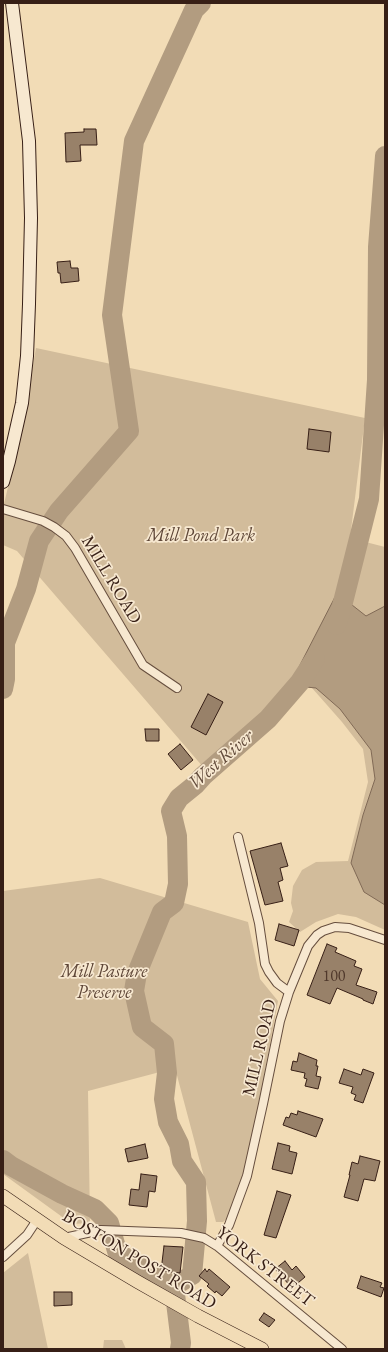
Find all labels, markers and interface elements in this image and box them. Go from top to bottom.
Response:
park label: Mill Pond Park [147,525,255,547]
street label: MILL ROAD [76,532,146,628]
water label: West River [184,725,258,795]
park label: Mill Pasture Preserve [61,961,147,1004]
house number: 100 [322,967,346,987]
street label: MILL ROAD [238,997,282,1099]
street label: BOSTON POST ROAD [58,1205,220,1315]
street label: YORK STREET [212,1222,318,1312]

